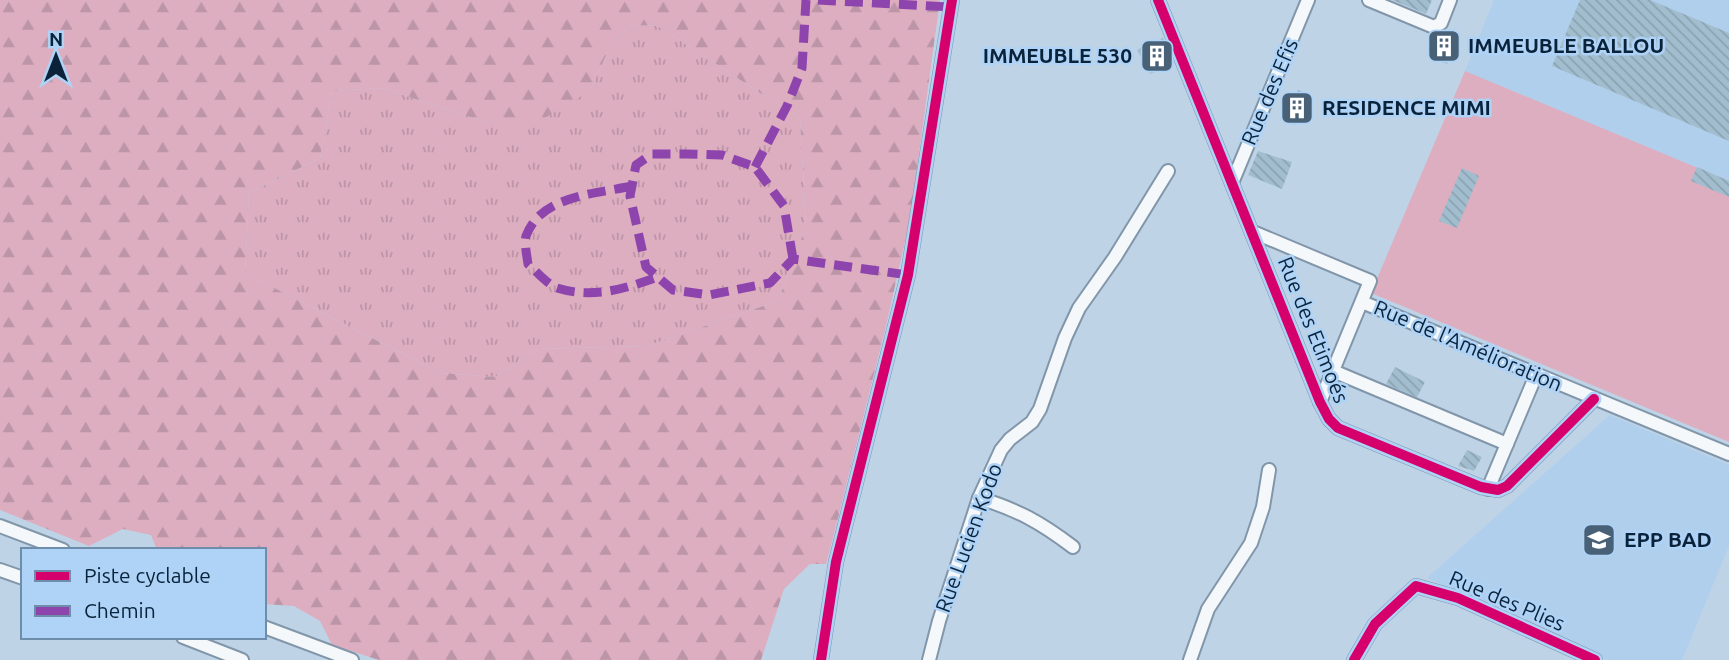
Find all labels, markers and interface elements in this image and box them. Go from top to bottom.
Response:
north arrow [21,21,91,91]
building icon: IMMEUBLE BALLOU [1425,27,1463,65]
text: N [49,28,63,50]
place label: IMMEUBLE BALLOU [1468,33,1664,57]
street label: Rue des Efis [1236,35,1302,148]
building icon: IMMEUBLE 530 [1138,37,1176,75]
place label: IMMEUBLE 530 [983,43,1132,67]
building icon: RESIDENCE MIMI [1278,89,1316,127]
place label: RESIDENCE MIMI [1322,95,1491,119]
street label: Rue des Etimoés [1274,253,1354,406]
street label: Rue de l'Amélioration [1371,295,1566,396]
street label: Rue Lucien Kodo [930,460,1006,615]
school or university icon: EPP BAD [1580,521,1618,559]
place label: EPP BAD [1624,527,1712,551]
legend [21,548,266,639]
text: Piste cyclable [84,563,211,587]
street label: Rue des Plies [1446,565,1569,635]
text: Chemin [84,598,156,622]

